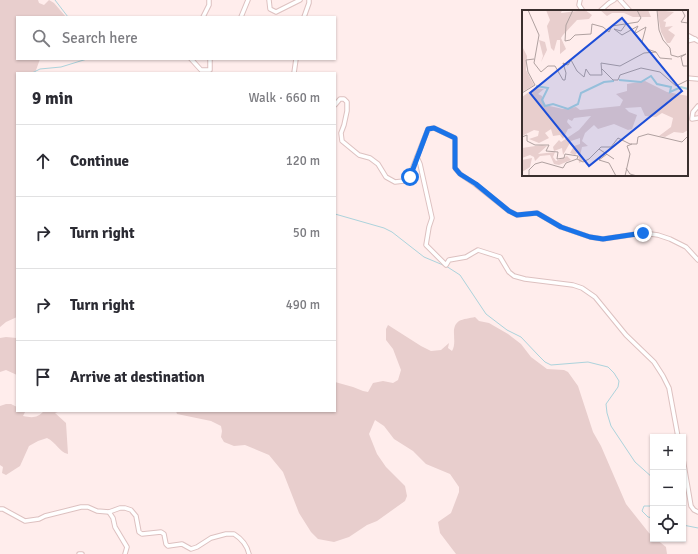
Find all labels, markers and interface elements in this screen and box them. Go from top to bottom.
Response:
inset map [522,10,688,176]
search box [16,16,336,60]
icon: search [30,27,52,49]
text: Search here [62,29,138,47]
text: 9 min [32,88,73,109]
text: Walk · 660 m [249,90,320,106]
icon: ahead [32,150,54,172]
text: Continue [70,152,129,170]
text: 120 m [286,153,320,169]
route start [401,168,419,186]
icon: right [32,222,54,244]
text: Turn right [70,224,135,242]
route end [634,224,652,242]
text: 50 m [293,225,320,241]
icon: right [32,294,54,316]
text: Turn right [70,296,135,314]
text: 490 m [286,297,320,313]
icon: arrive [32,366,54,388]
text: Arrive at destination [70,368,205,386]
map controls [650,434,686,542]
button: + [650,434,686,470]
button: − [650,470,686,506]
button: locate [650,506,686,542]

